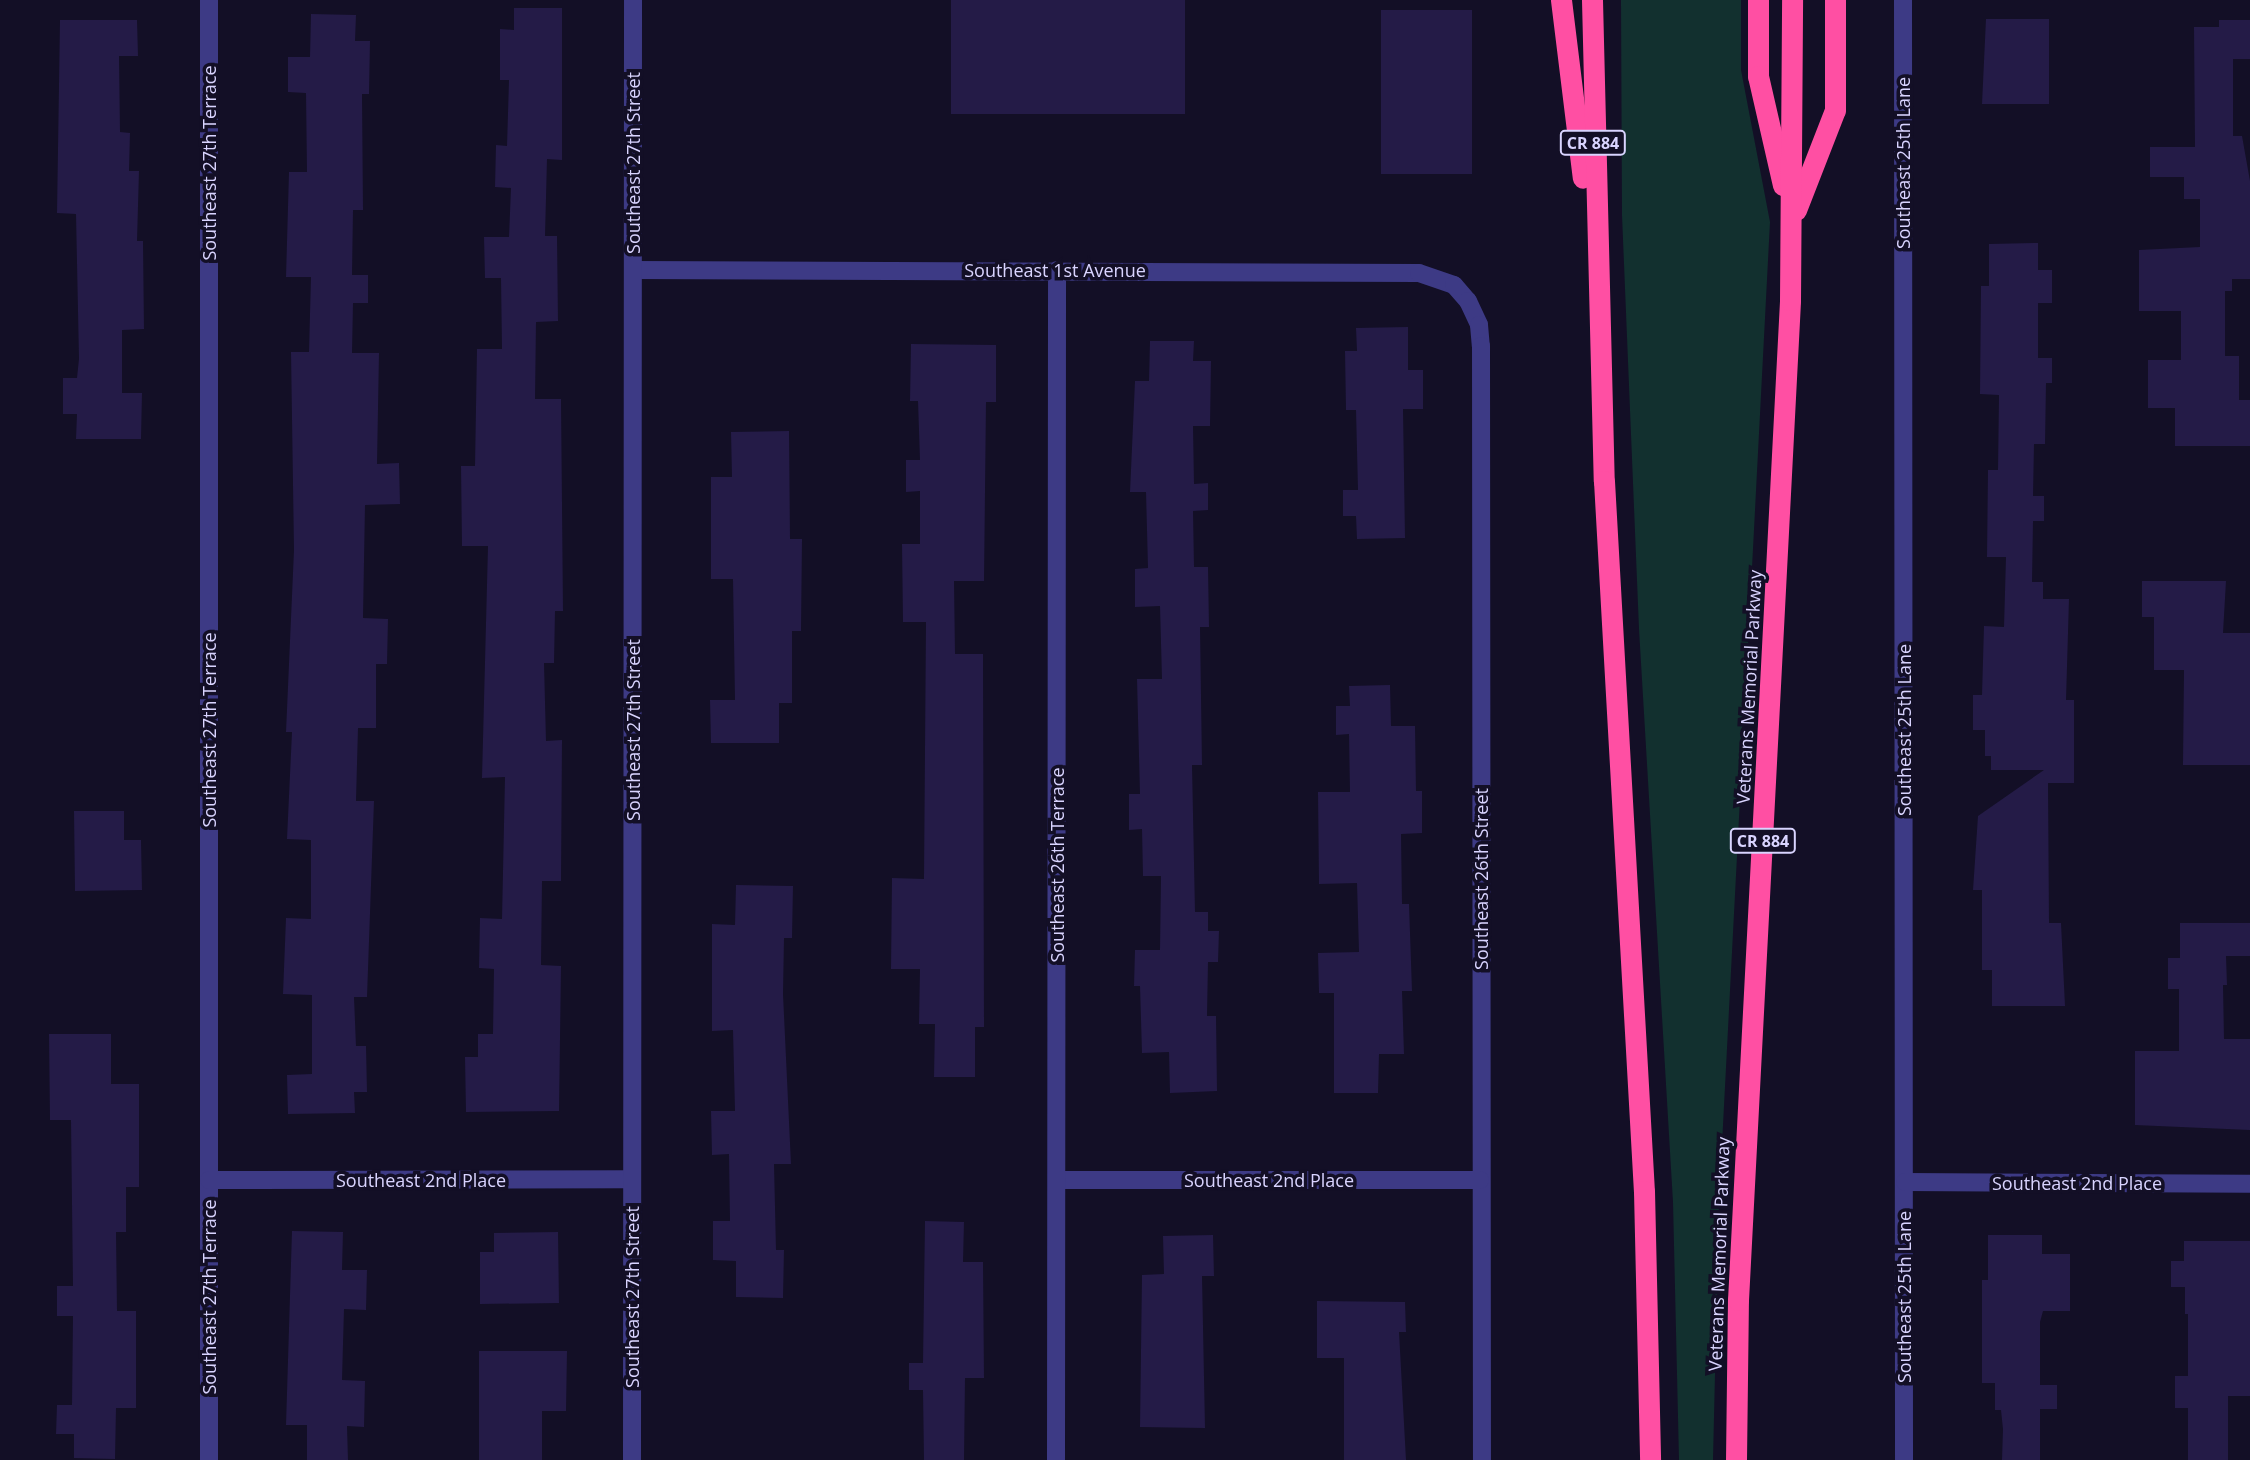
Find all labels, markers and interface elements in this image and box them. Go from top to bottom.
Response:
street label: Southeast 27th Terrace [198,65,220,261]
street label: Southeast 27th Street [622,72,644,254]
street label: Southeast 25th Lane [1892,77,1914,249]
road number: CR 884 [1560,130,1626,155]
street label: Southeast 1st Avenue [964,259,1146,281]
street label: Veterans Memorial Parkway [1732,569,1766,805]
street label: Southeast 27th Terrace [198,632,220,828]
street label: Southeast 27th Street [622,639,644,821]
street label: Southeast 25th Lane [1893,644,1915,816]
street label: Southeast 26th Terrace [1046,767,1068,963]
street label: Southeast 26th Street [1470,788,1492,970]
road number: CR 884 [1730,828,1796,854]
street label: Veterans Memorial Parkway [1704,1136,1734,1372]
street label: Southeast 2nd Place [336,1169,506,1191]
street label: Southeast 2nd Place [1184,1169,1354,1191]
street label: Southeast 2nd Place [1992,1172,2162,1194]
street label: Southeast 27th Terrace [198,1199,220,1395]
street label: Southeast 27th Street [621,1206,643,1388]
street label: Southeast 25th Lane [1893,1211,1915,1383]

